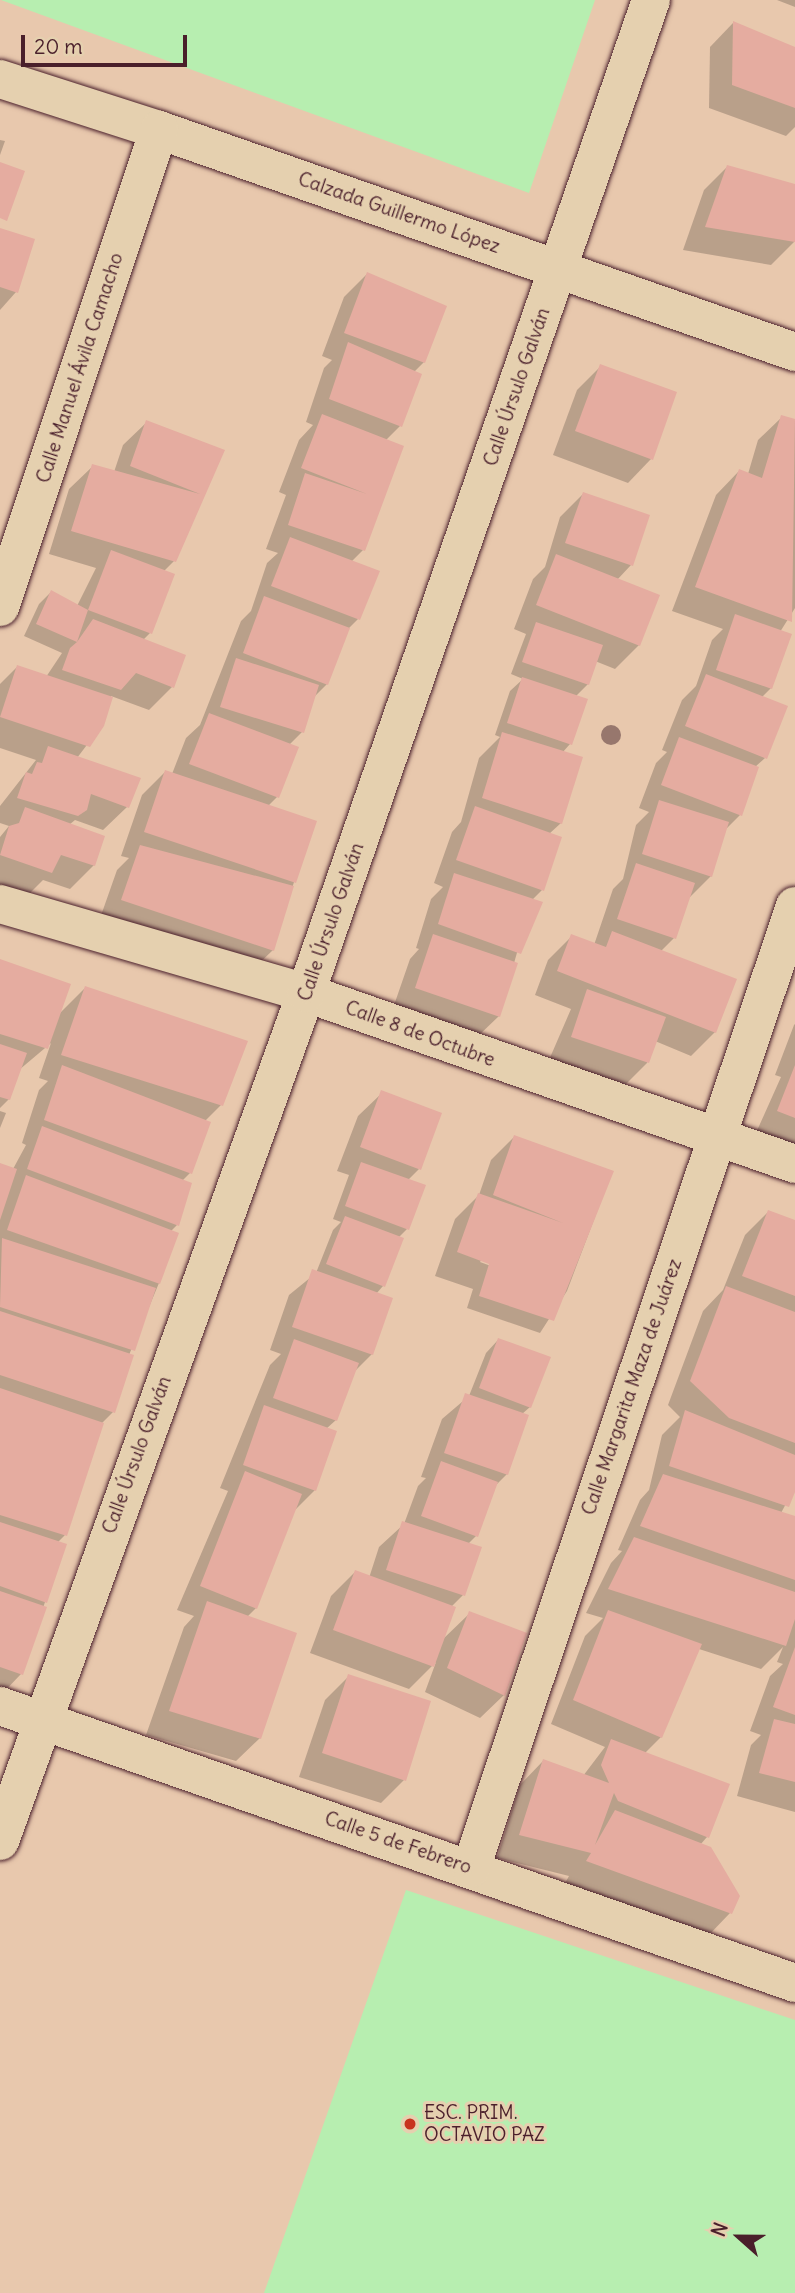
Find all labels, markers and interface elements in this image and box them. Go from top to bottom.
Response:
scale bar [24,21,191,65]
text: 20 m [34,33,83,60]
street label: Calzada Guillermo López [295,168,503,258]
street label: Calle Manuel Ávila Camacho [32,250,128,486]
street label: Calle Úrsulo Galván [479,305,555,469]
street label: Calle Úrsulo Galván [293,840,369,1004]
street label: Calle 8 de Octubre [342,996,498,1072]
street label: Calle Margarita Maza de Juárez [577,1256,687,1518]
street label: Calle Úrsulo Galván [98,1373,176,1537]
street label: Calle 5 de Febrero [322,1807,474,1879]
place label: ESC. PRIM. OCTAVIO PAZ [424,2102,545,2146]
marker: ESC. PRIM. OCTAVIO PAZ [402,2116,418,2132]
north arrow [704,2202,774,2272]
text: N [706,2219,733,2240]

